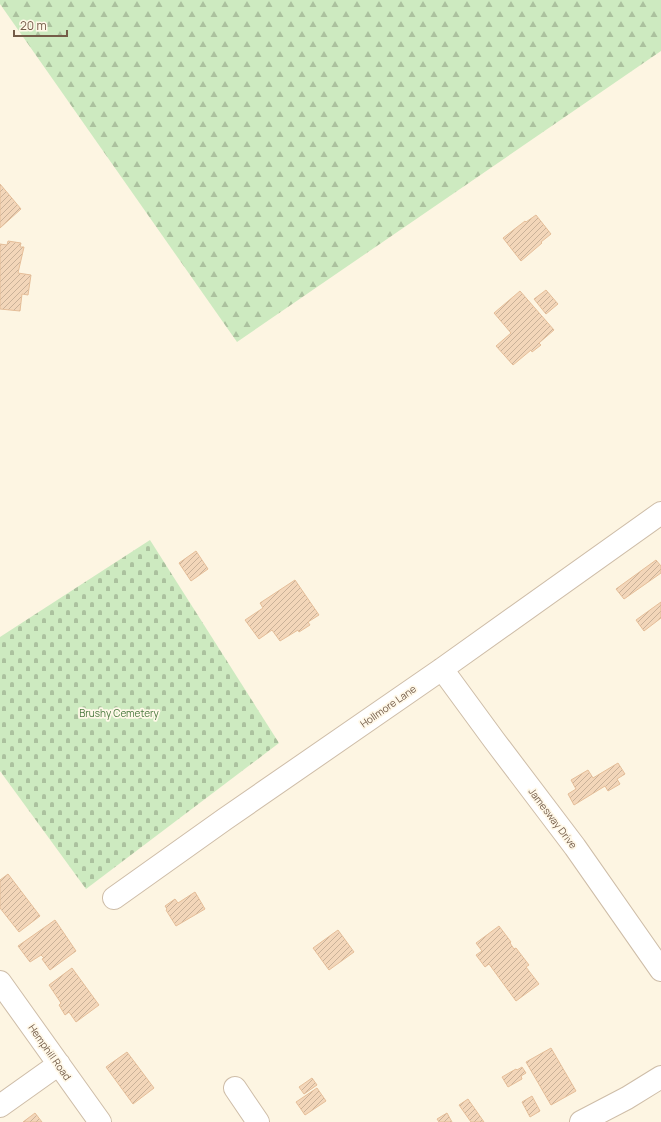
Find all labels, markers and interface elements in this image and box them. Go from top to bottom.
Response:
scale bar [14,12,67,38]
text: 20 m [20,17,47,34]
street label: Hollmore Lane [357,681,419,731]
park label: Brushy Cemetery [79,706,160,720]
street label: Jamesway Drive [525,785,581,851]
street label: Hemphill Road [25,1021,75,1083]

